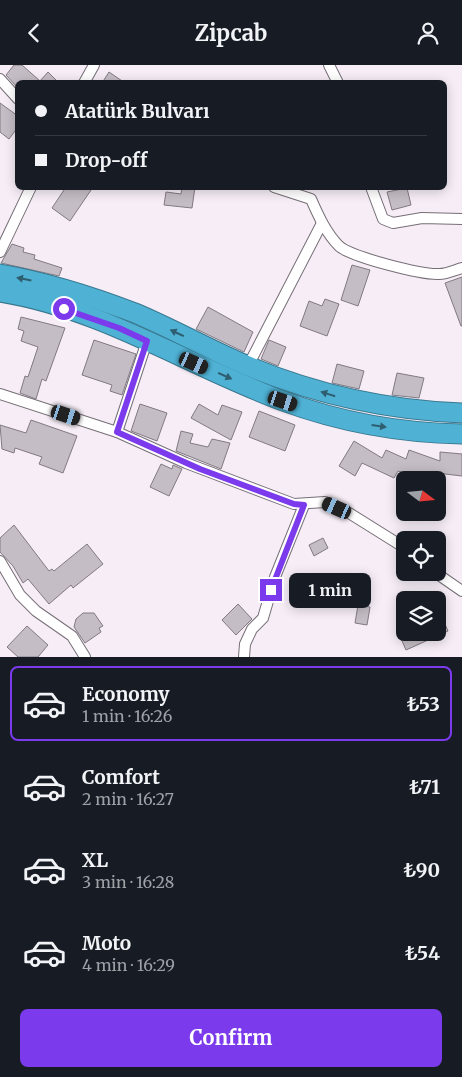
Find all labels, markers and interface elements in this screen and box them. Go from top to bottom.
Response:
icon: back [20,19,48,47]
text: Zipcab [195,19,267,47]
icon: person [414,19,442,47]
text: Atatürk Bulvarı [65,99,210,123]
text: Drop-off [65,148,147,172]
one-way arrow [17,275,32,283]
route start [53,298,75,320]
one-way arrow [170,329,184,337]
car [177,350,210,376]
one-way arrow [218,373,232,381]
car [266,389,299,413]
one-way arrow [320,389,335,397]
car [49,403,82,427]
one-way arrow [372,422,388,430]
north arrow [396,471,446,521]
map controls [396,471,446,641]
car [320,495,353,521]
button: locate [396,531,446,581]
callout: 1 min [288,573,371,607]
route end [260,579,282,601]
text: 1 min [308,580,352,600]
button: layers [396,591,446,641]
icon: car [22,681,67,726]
text: Economy [82,682,170,706]
text: ₺53 [406,692,440,716]
text: 1 min · 16:26 [82,706,172,726]
icon: car [22,764,67,809]
text: Comfort [82,765,160,789]
text: ₺71 [409,775,440,799]
text: 2 min · 16:27 [82,789,174,809]
icon: car [22,847,67,892]
text: XL [82,848,108,872]
text: ₺90 [403,858,440,882]
text: 3 min · 16:28 [82,872,174,892]
icon: car [22,930,67,975]
text: Moto [82,931,131,955]
text: ₺54 [405,941,440,965]
text: 4 min · 16:29 [82,955,175,975]
button: Confirm [20,1009,442,1067]

